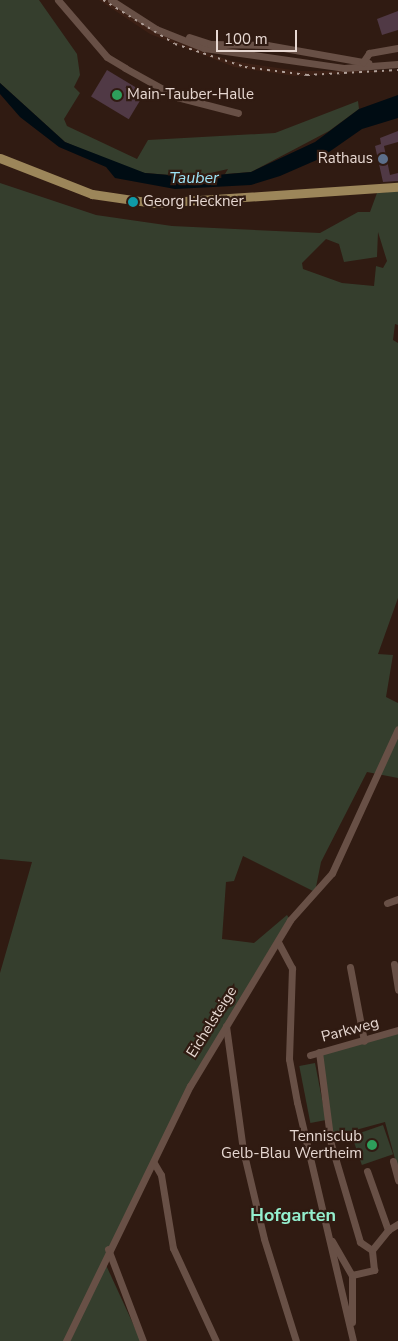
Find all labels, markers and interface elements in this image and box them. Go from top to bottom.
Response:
scale bar [218,20,299,52]
text: 100 m [224,29,268,49]
place label: Main-Tauber-Halle [127,86,254,104]
marker: Main-Tauber-Halle [111,89,123,101]
place label: Rathaus [318,150,373,168]
marker: Rathaus [377,153,389,165]
water label: Tauber [169,168,219,188]
place label: Georg Heckner [143,193,244,211]
marker: Georg Heckner [127,196,139,208]
street label: Eichelsteige [183,983,241,1061]
street label: Parkweg [319,1014,381,1046]
place label: Tennisclub Gelb-Blau Wertheim [221,1127,362,1162]
marker: Tennisclub Gelb-Blau Wertheim [366,1139,378,1151]
district label: Hofgarten [250,1204,336,1226]

